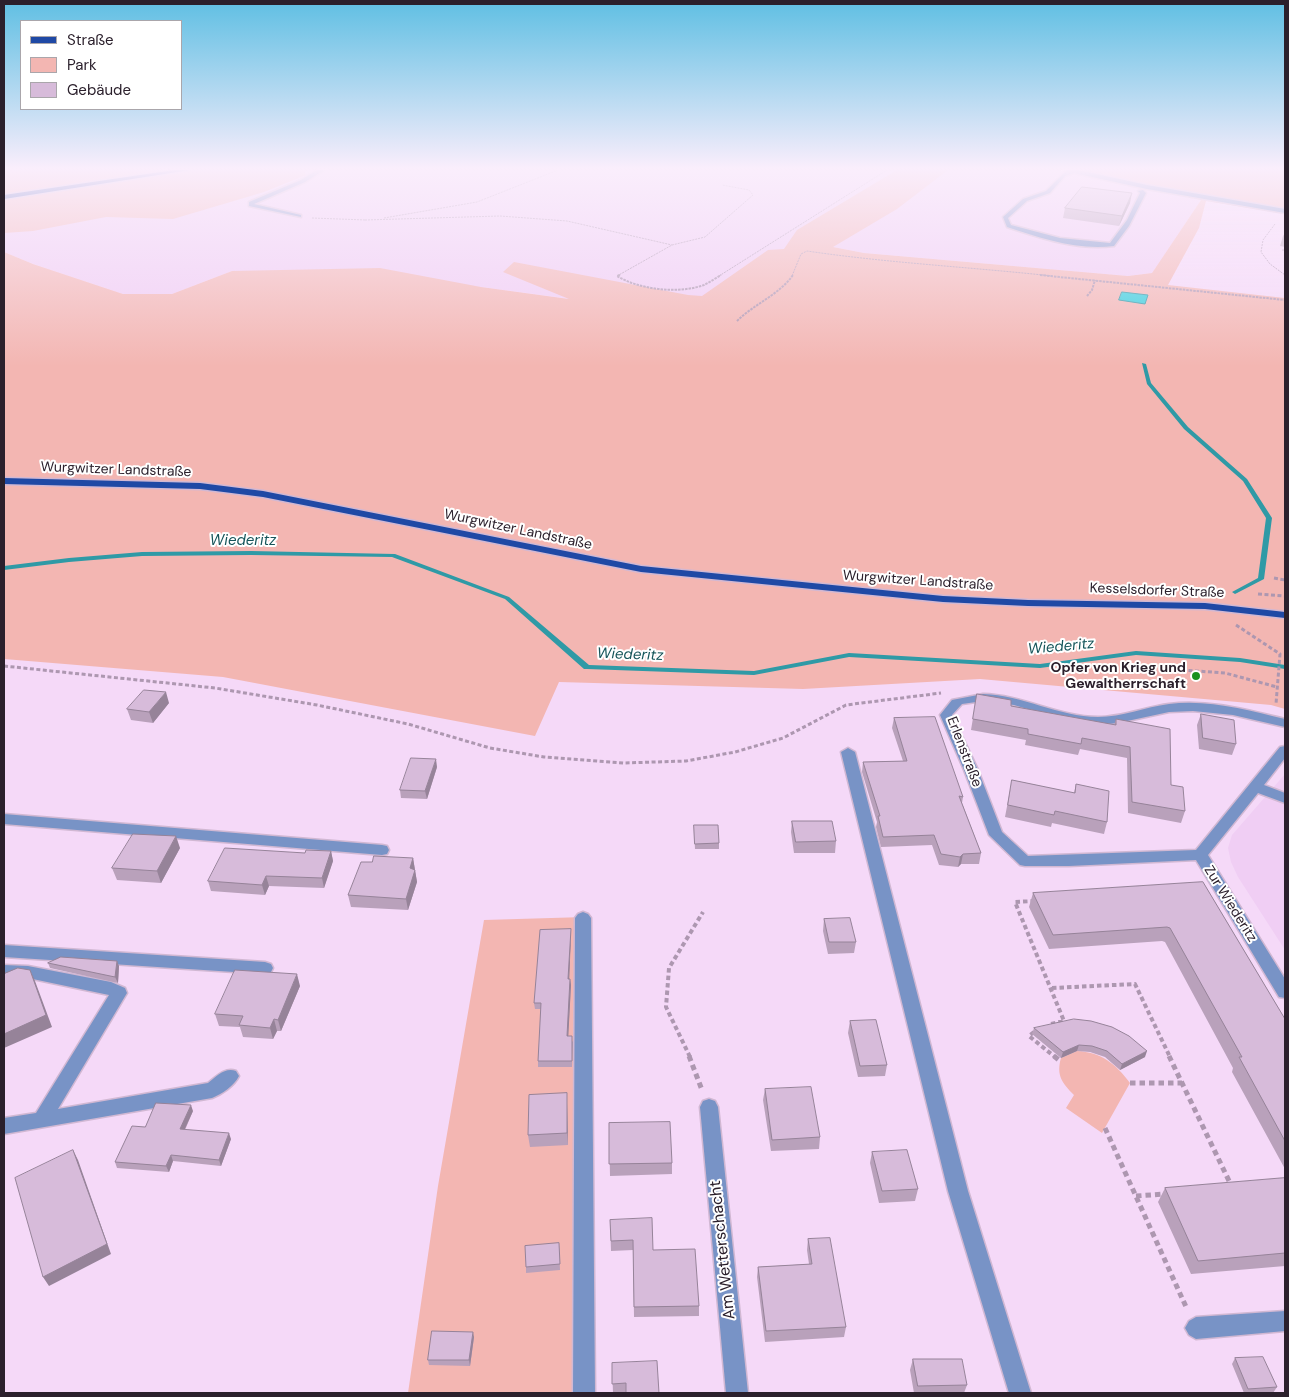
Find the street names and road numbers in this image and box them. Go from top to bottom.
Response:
street label: Wurgwitzer Landstraße [40,459,192,481]
street label: Wurgwitzer Landstraße [442,506,594,554]
street label: Wurgwitzer Landstraße [842,567,994,595]
street label: Kesselsdorfer Straße [1089,580,1225,602]
street label: Erlenstraße [943,714,985,790]
street label: Zur Wiederitz [1200,863,1260,945]
street label: Am Wetterschacht [706,1180,740,1320]

